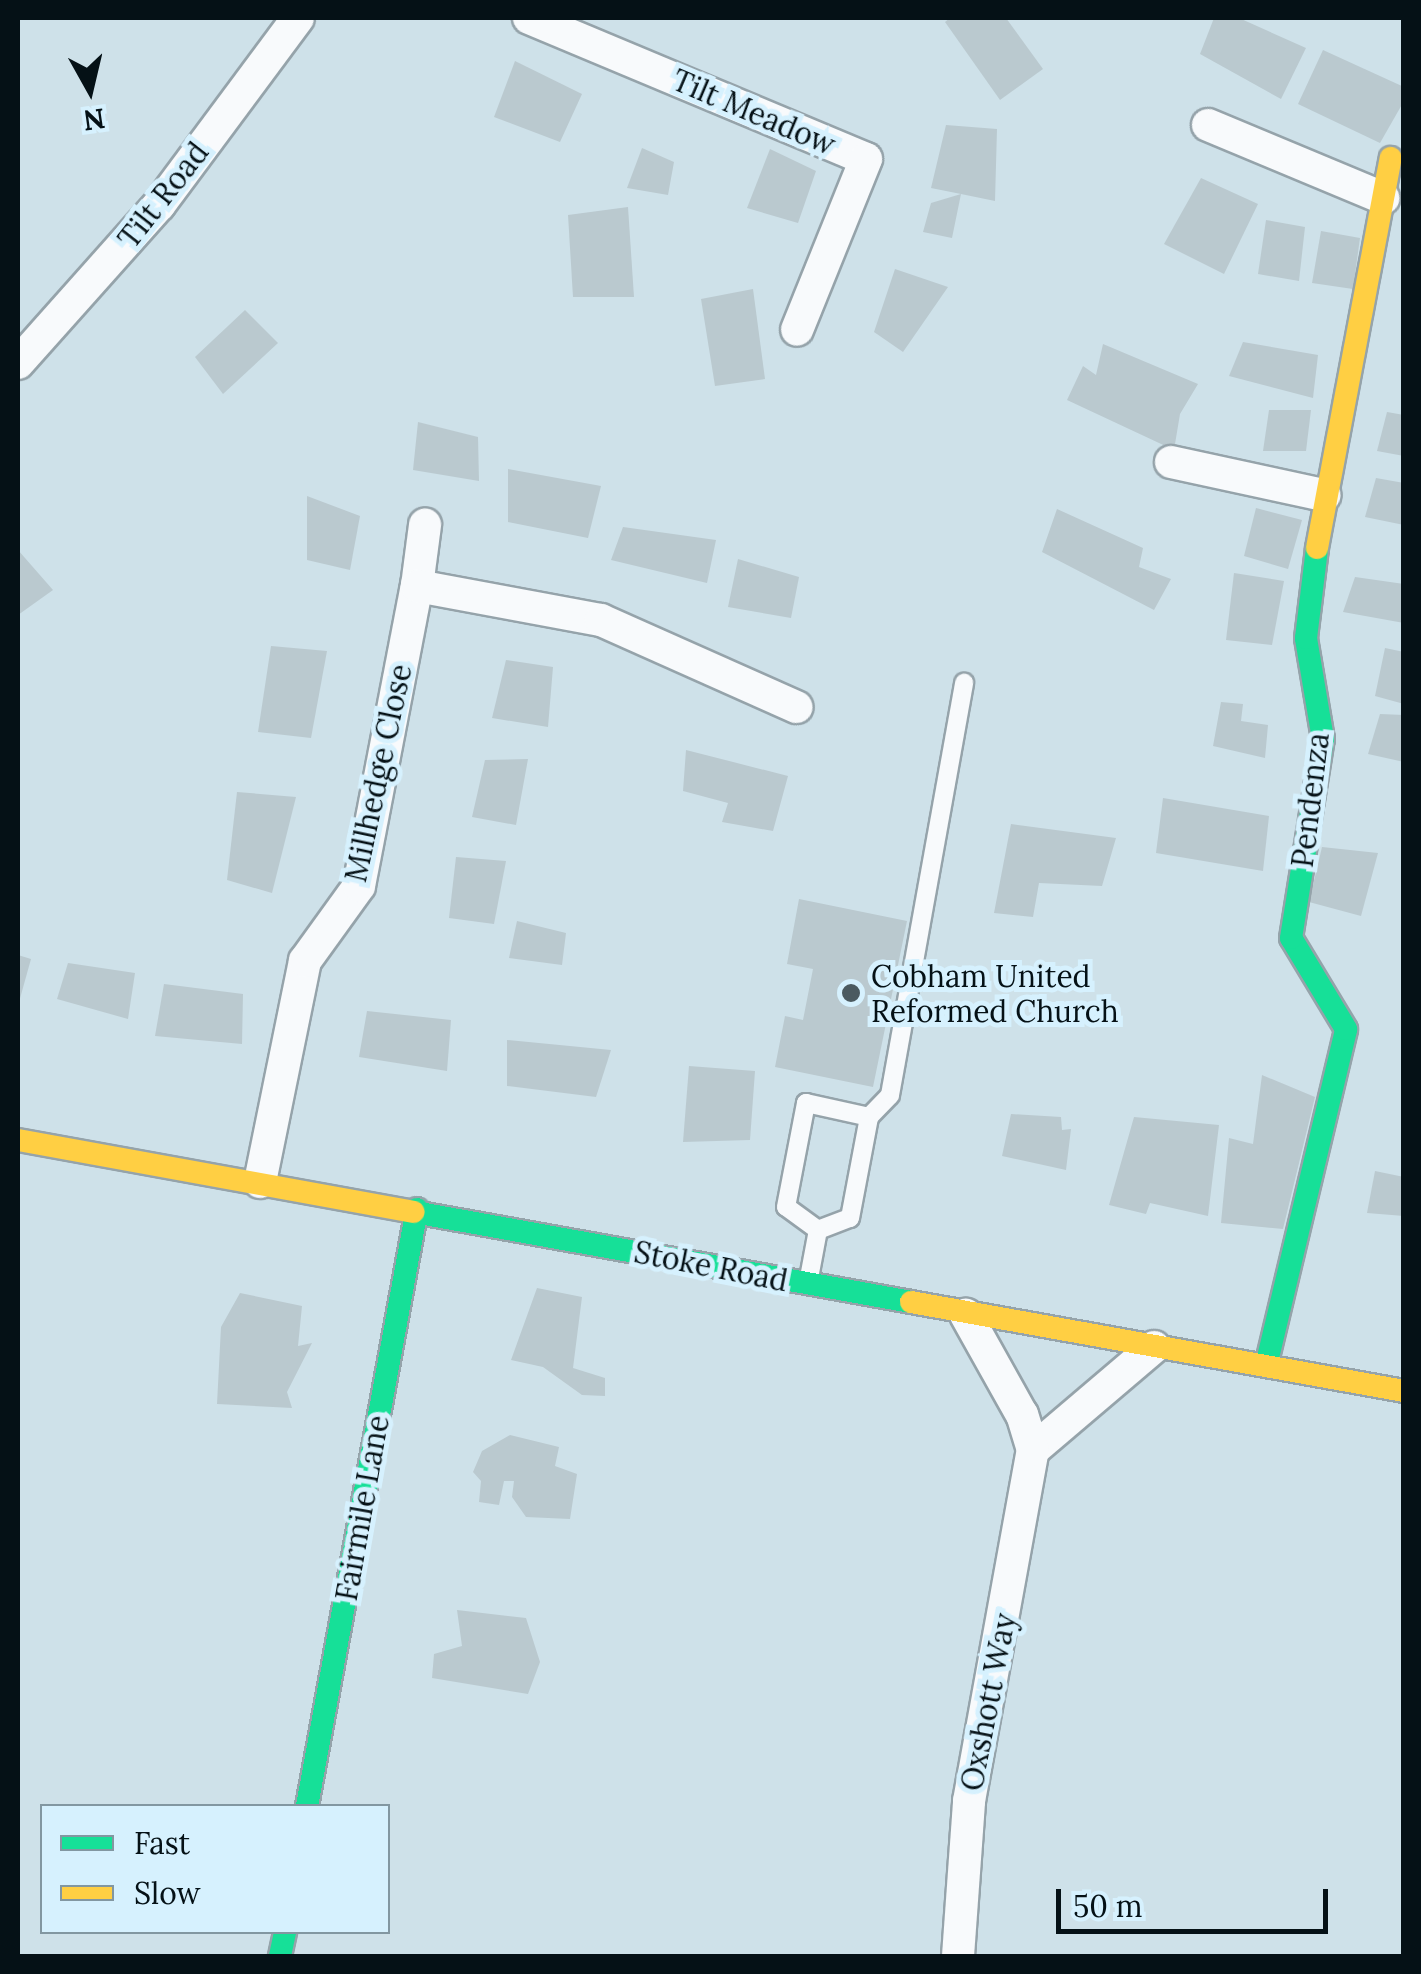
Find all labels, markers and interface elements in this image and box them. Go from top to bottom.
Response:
north arrow [40,40,140,140]
street label: Tilt Meadow [667,62,841,162]
text: N [81,100,107,139]
street label: Tilt Road [110,135,216,255]
street label: Millhedge Close [337,661,419,885]
street label: Pendenza [1284,731,1336,869]
place label: Cobham United Reformed Church [871,958,1119,1028]
marker: Cobham United Reformed Church [840,982,862,1004]
street label: Stoke Road [631,1233,791,1299]
street label: Fairmile Lane [328,1412,396,1604]
street label: Oxshott Way [953,1610,1023,1794]
legend [40,1804,390,1934]
text: Fast [134,1824,190,1862]
scale bar [1061,1869,1334,1931]
text: Slow [134,1874,200,1912]
text: 50 m [1073,1887,1143,1925]

